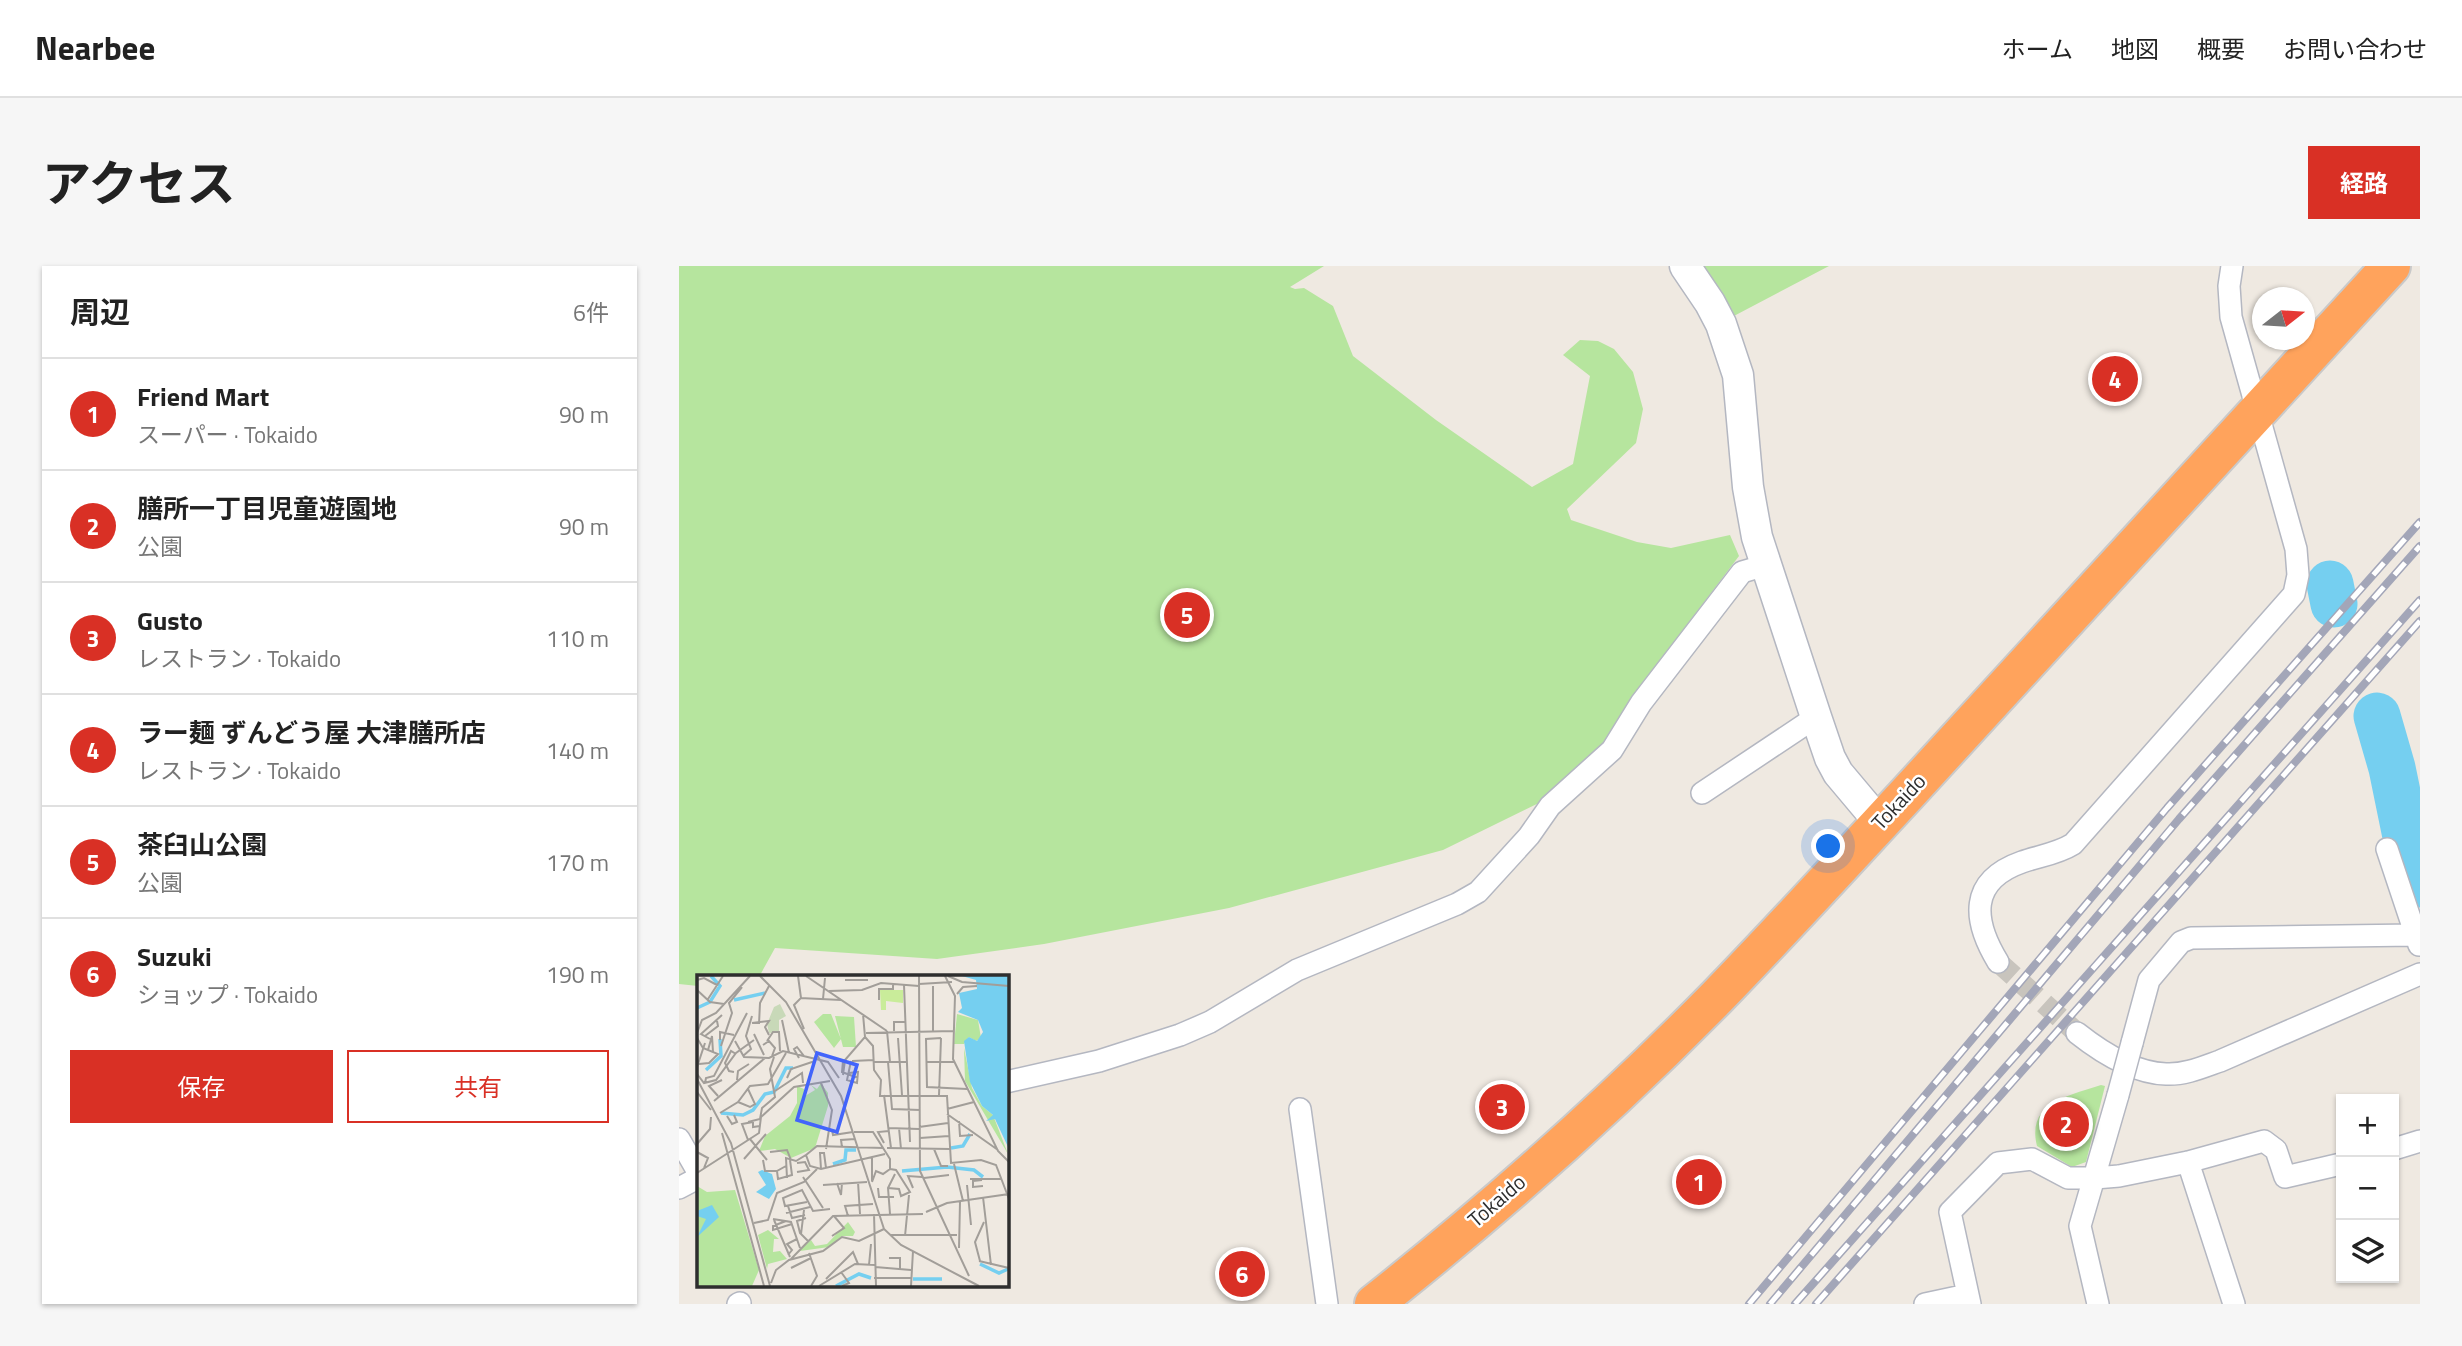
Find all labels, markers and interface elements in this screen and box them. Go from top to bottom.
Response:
text: Nearbee [35,23,155,73]
text: ホーム [2002,31,2073,67]
text: 地図 [2111,31,2159,67]
text: 概要 [2197,31,2245,67]
text: お問い合わせ [2283,31,2427,67]
text: アクセス [42,145,236,220]
button: 経路 [2308,146,2420,219]
north arrow [2252,287,2315,350]
text: 周辺 [70,289,130,335]
text: 6件 [573,295,609,330]
pin: 4 [2092,353,2138,405]
text: Friend Mart [137,377,269,416]
text: 1 [87,397,99,432]
text: 90 m [559,397,609,432]
text: スーパー · Tokaido [137,417,318,452]
text: 膳所一丁目児童遊園地 [137,489,397,528]
text: 2 [87,509,99,544]
text: 90 m [559,509,609,544]
text: 公園 [137,529,183,564]
pin: 5 [1164,589,1210,641]
text: Gusto [137,601,203,640]
text: 3 [87,621,99,656]
text: 110 m [546,621,609,656]
text: レストラン · Tokaido [137,641,341,676]
text: ラー麺 ずんどう屋 大津膳所店 [137,713,486,752]
text: 4 [87,733,99,768]
text: 140 m [546,733,609,768]
text: レストラン · Tokaido [137,753,341,788]
street label: Tokaido [1864,766,1933,837]
text: 茶臼山公園 [137,825,267,864]
your location [1811,829,1845,863]
text: 5 [87,845,99,880]
text: 170 m [546,845,609,880]
text: 公園 [137,865,183,900]
text: Suzuki [137,937,212,976]
text: 6 [87,957,99,992]
text: 190 m [546,957,609,992]
inset map [697,975,1008,1286]
text: ショップ · Tokaido [137,977,318,1012]
button: 保存 [70,1050,333,1123]
button: 共有 [347,1050,609,1123]
pin: 3 [1479,1081,1525,1133]
map controls [2336,1094,2399,1283]
button: + [2336,1094,2399,1157]
pin: 2 [2043,1098,2089,1150]
pin: 1 [1676,1156,1722,1208]
button: − [2336,1157,2399,1220]
street label: Tokaido [1460,1166,1532,1234]
button: layers [2336,1220,2399,1283]
pin: 6 [1219,1248,1265,1300]

